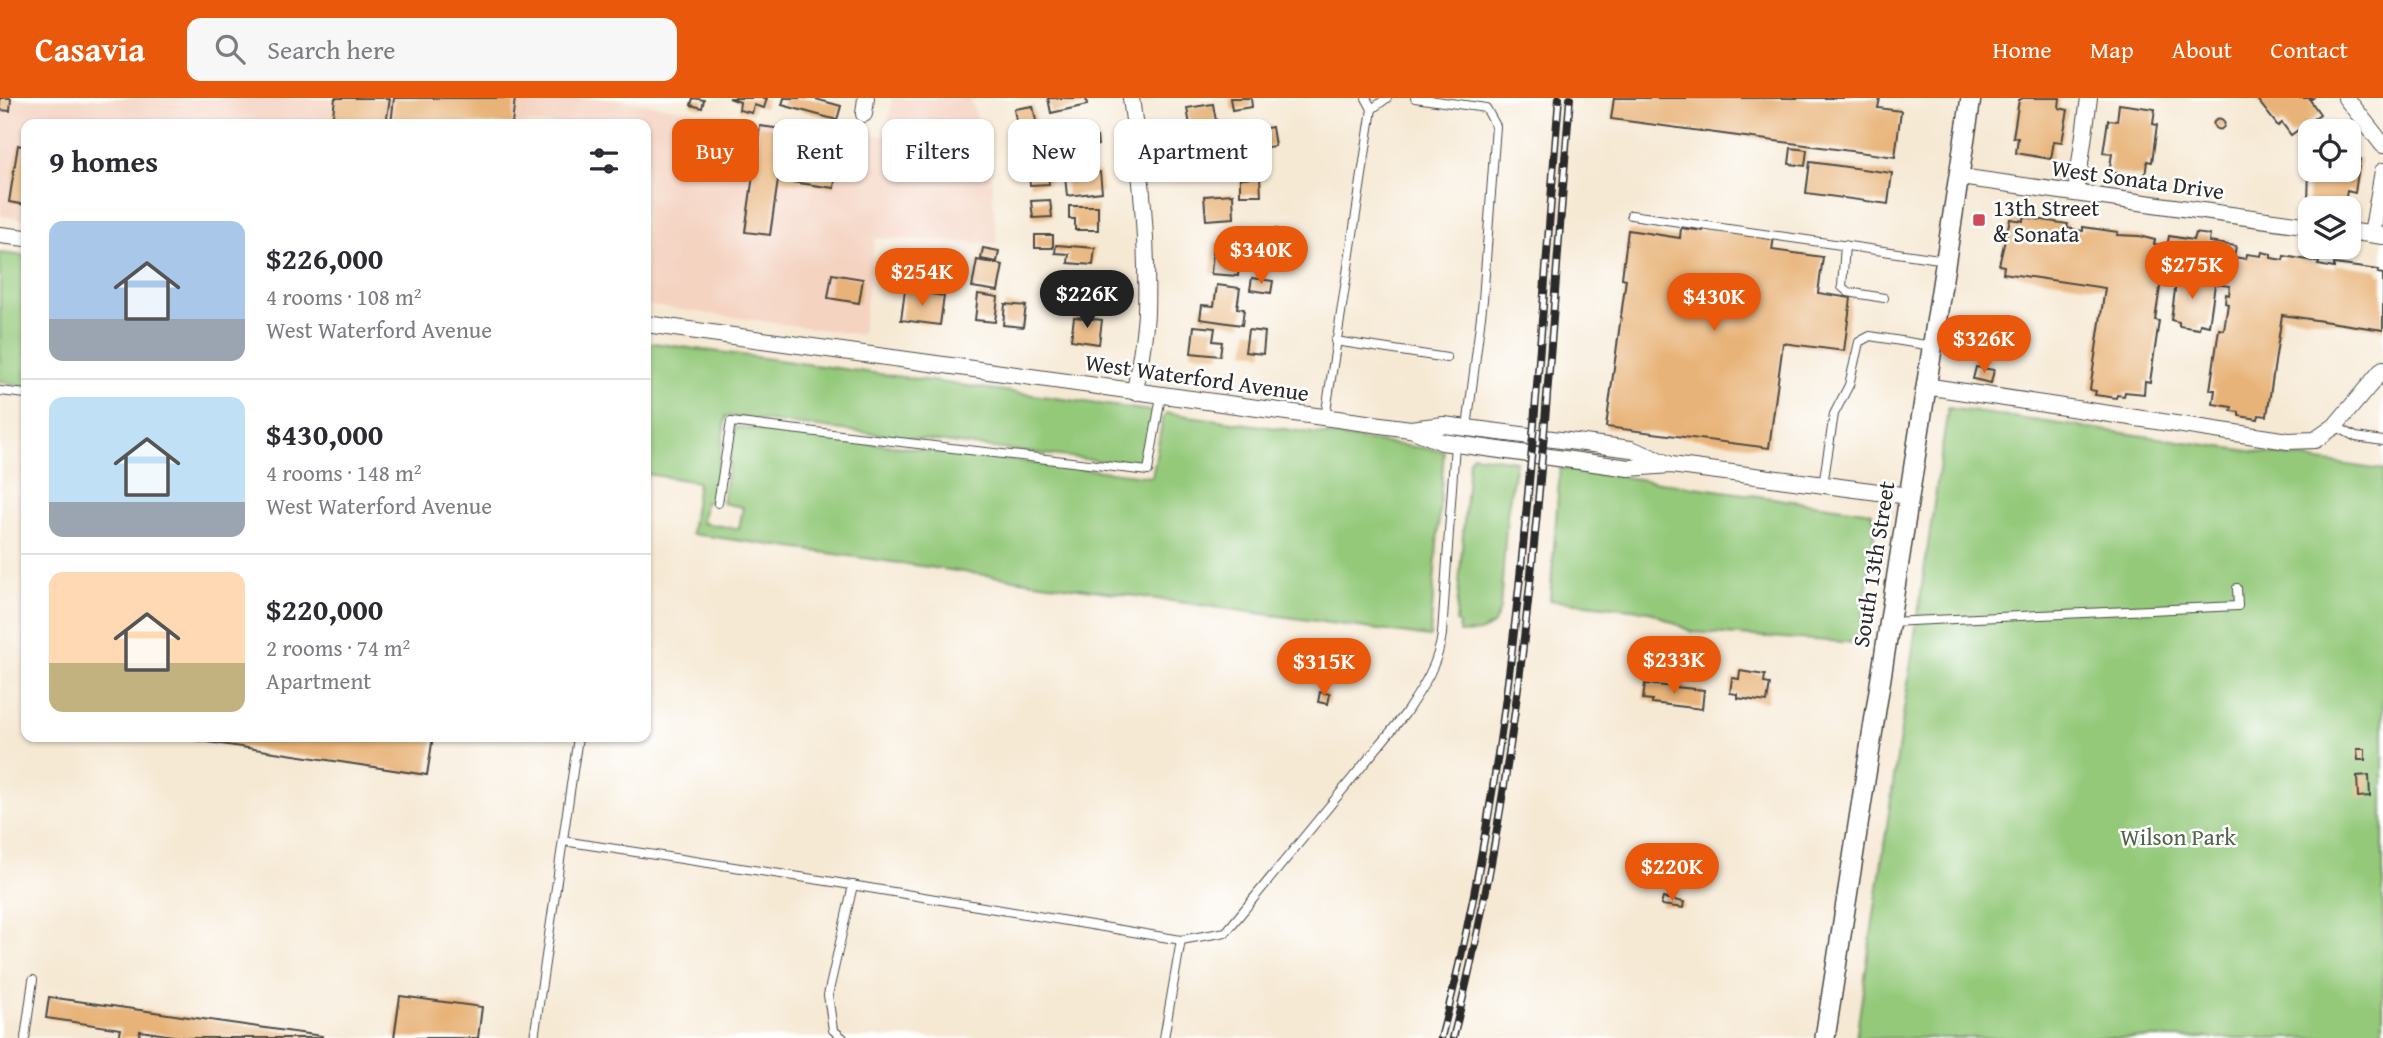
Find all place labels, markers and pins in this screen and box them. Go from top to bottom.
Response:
place label: 13th Street & Sonata [1993,191,2099,250]
marker: 13th Street & Sonata [1971,212,1987,228]
pin: $340K [1212,226,1310,286]
pin: $275K [2143,242,2241,301]
pin: $254K [873,248,971,308]
pin: $226K [1038,271,1136,330]
pin: $430K [1665,274,1763,333]
pin: $326K [1935,316,2033,375]
pin: $233K [1625,636,1723,696]
pin: $315K [1275,638,1373,698]
pin: $220K [1623,844,1721,903]

